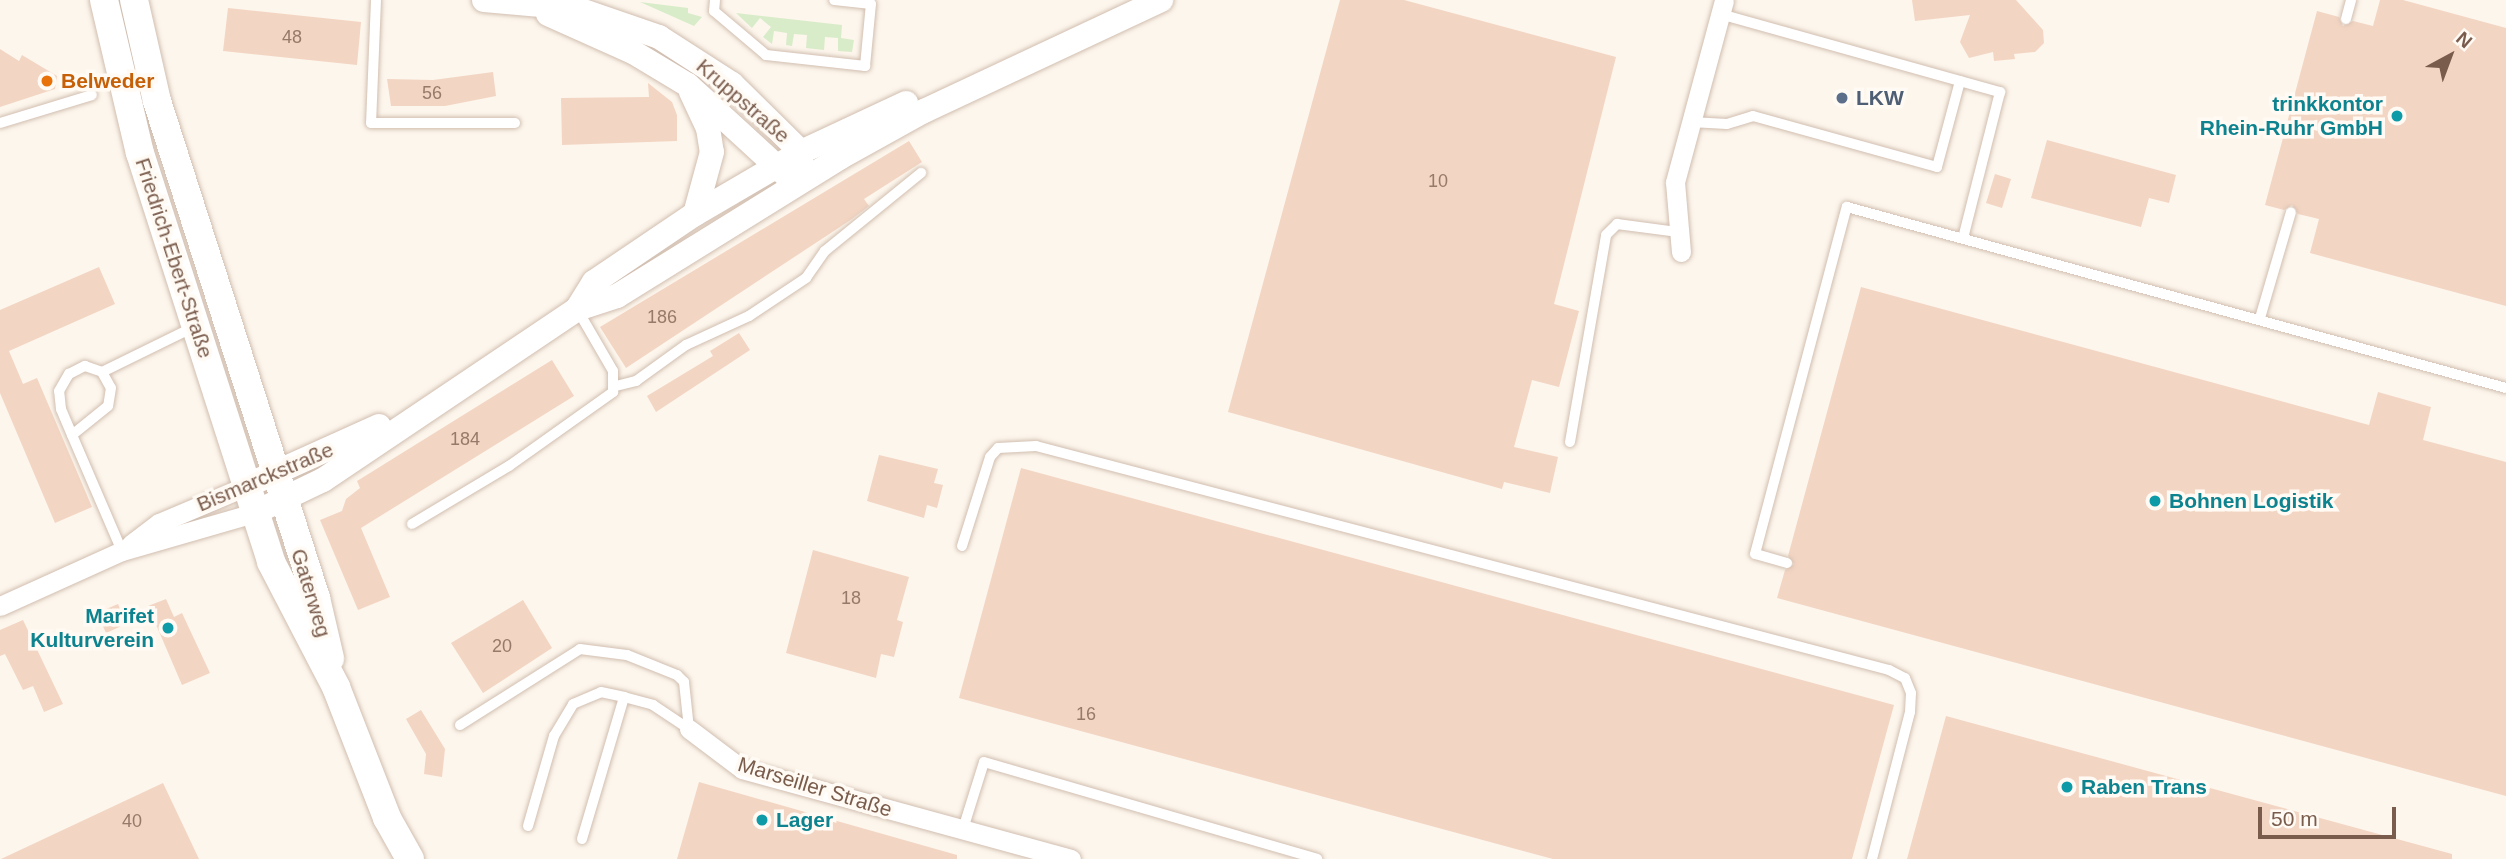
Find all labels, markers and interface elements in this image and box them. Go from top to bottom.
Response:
north arrow [2415,21,2485,91]
house number: 48 [282,26,302,48]
text: N [2452,27,2476,52]
street label: Kruppstraße [691,54,795,148]
place label: Belweder [61,68,154,94]
marker: Belweder [39,73,55,89]
house number: 56 [422,82,442,104]
place label: LKW [1856,85,1904,111]
marker: LKW [1834,90,1850,106]
place label: trinkkontor Rhein-Ruhr GmbH [2200,91,2383,141]
marker: trinkkontor Rhein-Ruhr GmbH [2389,108,2405,124]
street label: Friedrich-Ebert-Straße [130,155,218,361]
house number: 10 [1428,170,1448,192]
house number: 186 [647,306,677,328]
house number: 184 [450,428,480,450]
street label: Bismarckstraße [193,437,337,517]
place label: Bohnen Logistik [2169,488,2333,514]
marker: Bohnen Logistik [2147,493,2163,509]
street label: Gaterweg [286,546,336,640]
house number: 18 [841,587,861,609]
place label: Marifet Kulturverein [30,603,154,653]
marker: Marifet Kulturverein [160,620,176,636]
house number: 20 [492,635,512,657]
house number: 16 [1076,703,1096,725]
street label: Marseiller Straße [735,752,895,822]
place label: Raben Trans [2081,774,2207,800]
marker: Raben Trans [2059,779,2075,795]
scale bar [2261,792,2399,836]
place label: Lager [776,807,833,833]
text: 50 m [2271,807,2318,830]
house number: 40 [122,810,142,832]
marker: Lager [754,812,770,828]

